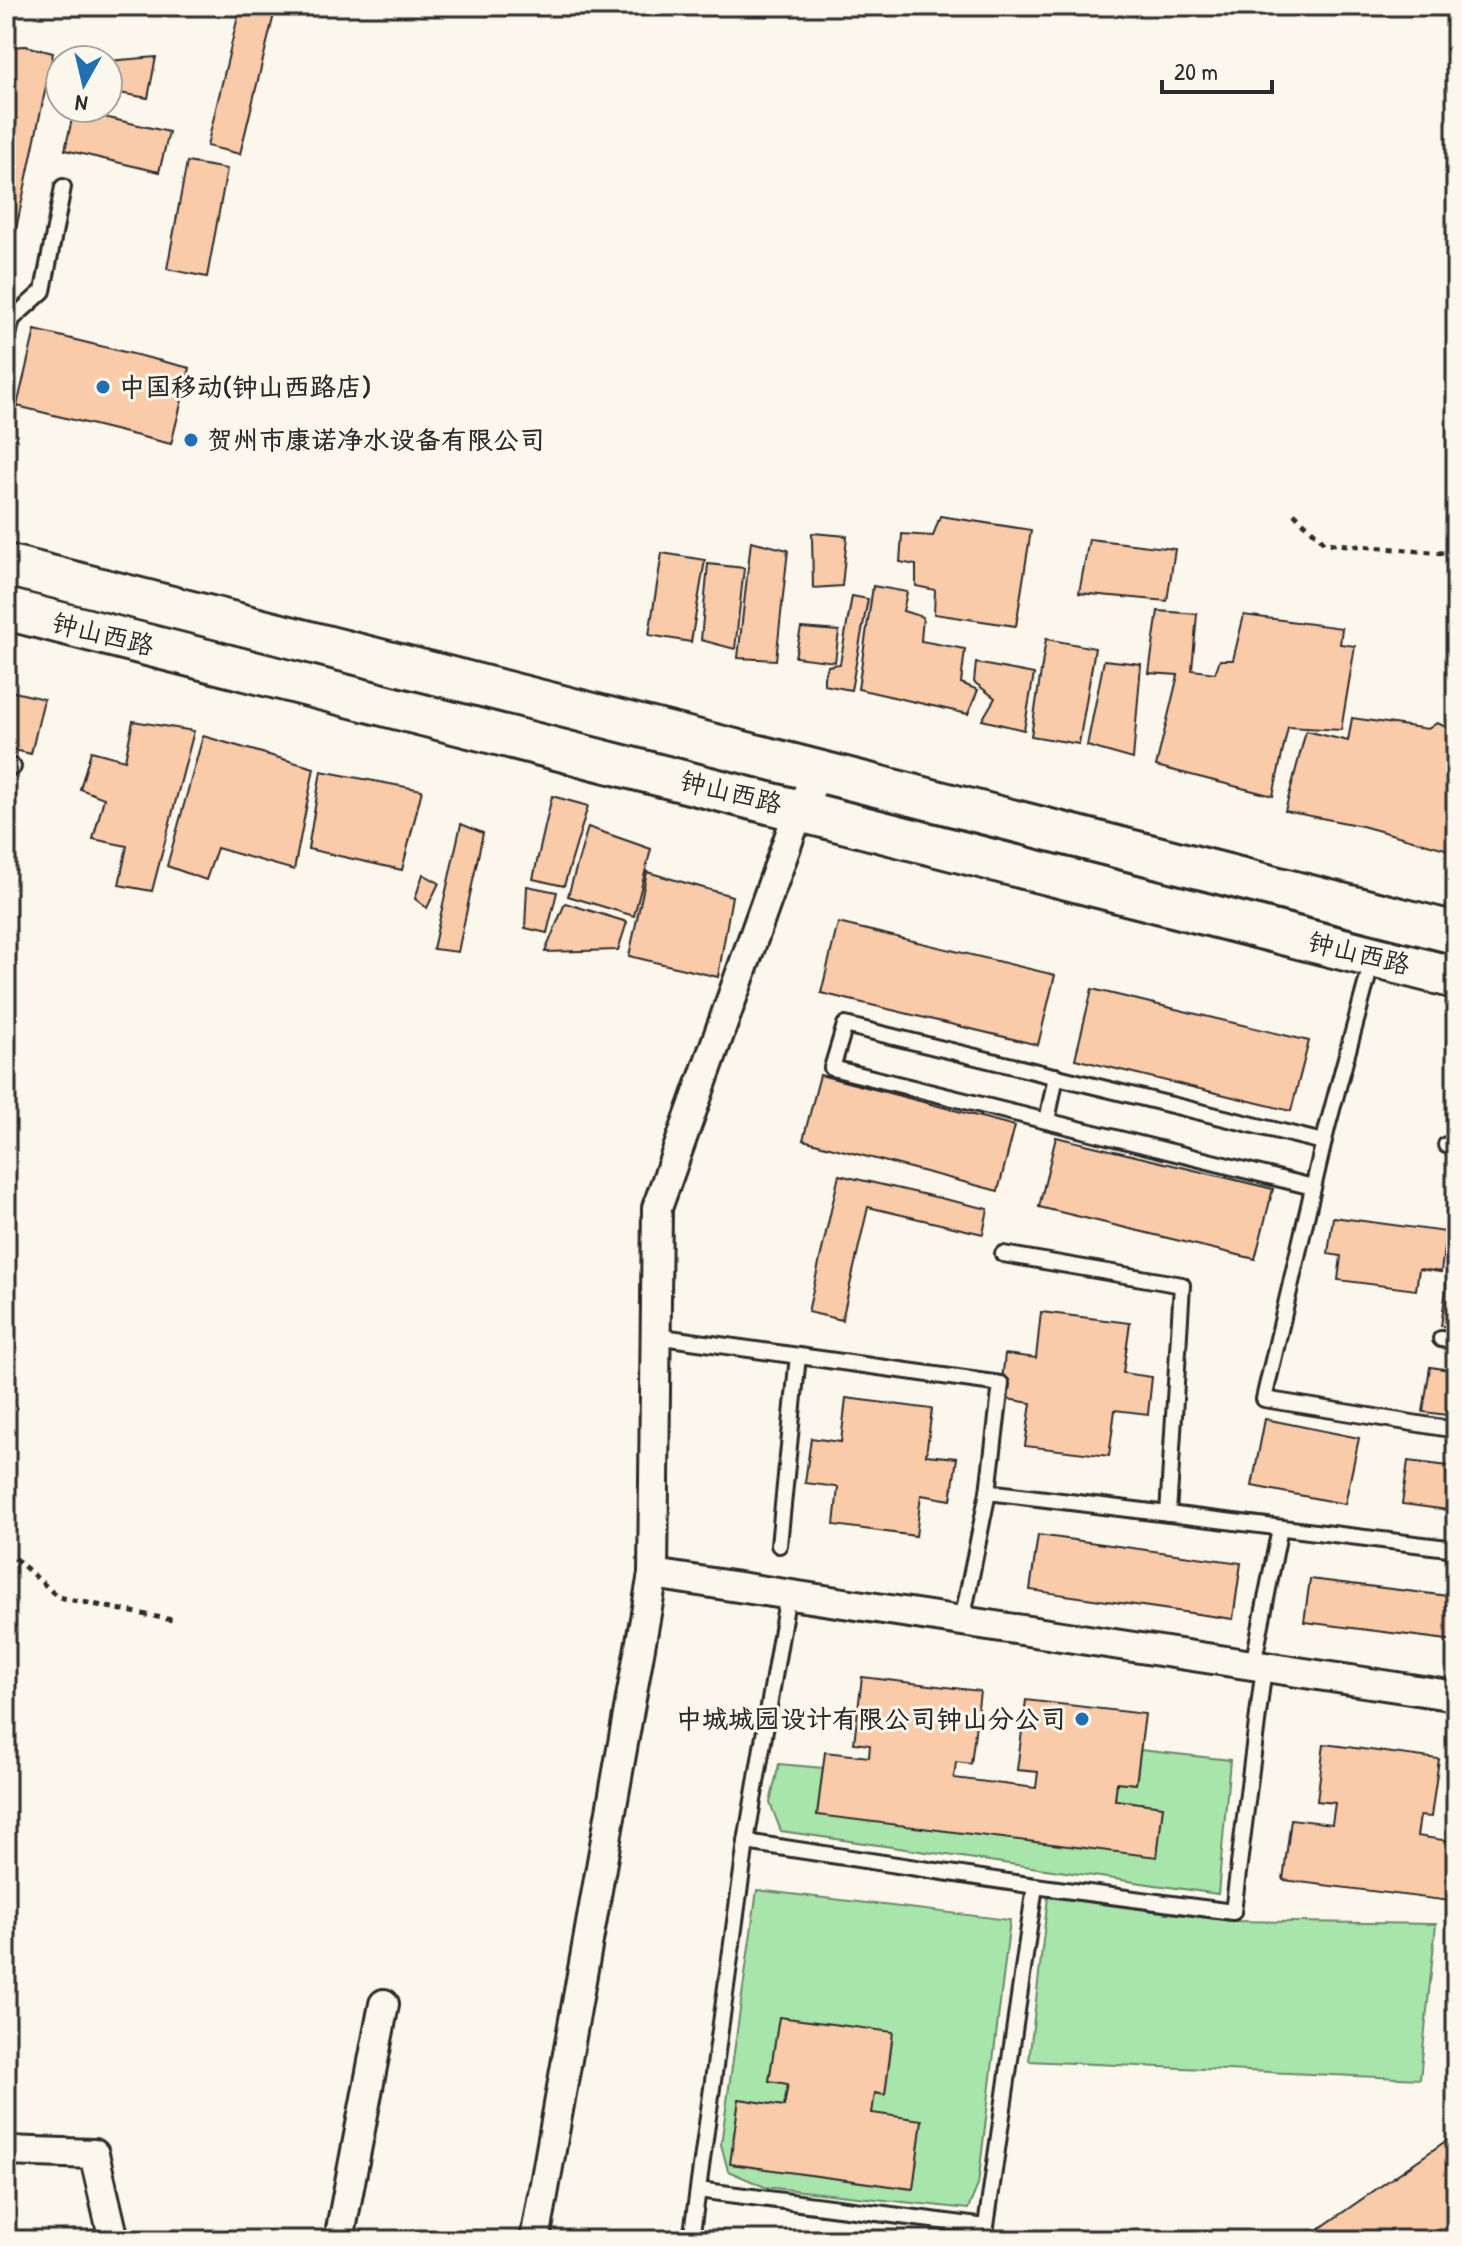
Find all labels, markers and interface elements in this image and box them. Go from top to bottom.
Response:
north arrow [44,44,124,124]
scale bar [1162,44,1272,94]
text: 20 m [1174,55,1218,87]
text: N [73,88,89,119]
place label: 中国移动(钟山西路店) [119,369,371,404]
marker: 中国移动(钟山西路店) [94,378,112,396]
place label: 贺州市康诺净水设备有限公司 [207,422,545,457]
marker: 贺州市康诺净水设备有限公司 [182,431,200,449]
street label: 钟山西路 [48,604,158,663]
street label: 钟山西路 [676,762,786,821]
street label: 钟山西路 [1304,923,1414,982]
place label: 中城城园设计有限公司钟山分公司 [676,1701,1066,1736]
marker: 中城城园设计有限公司钟山分公司 [1073,1710,1091,1728]

